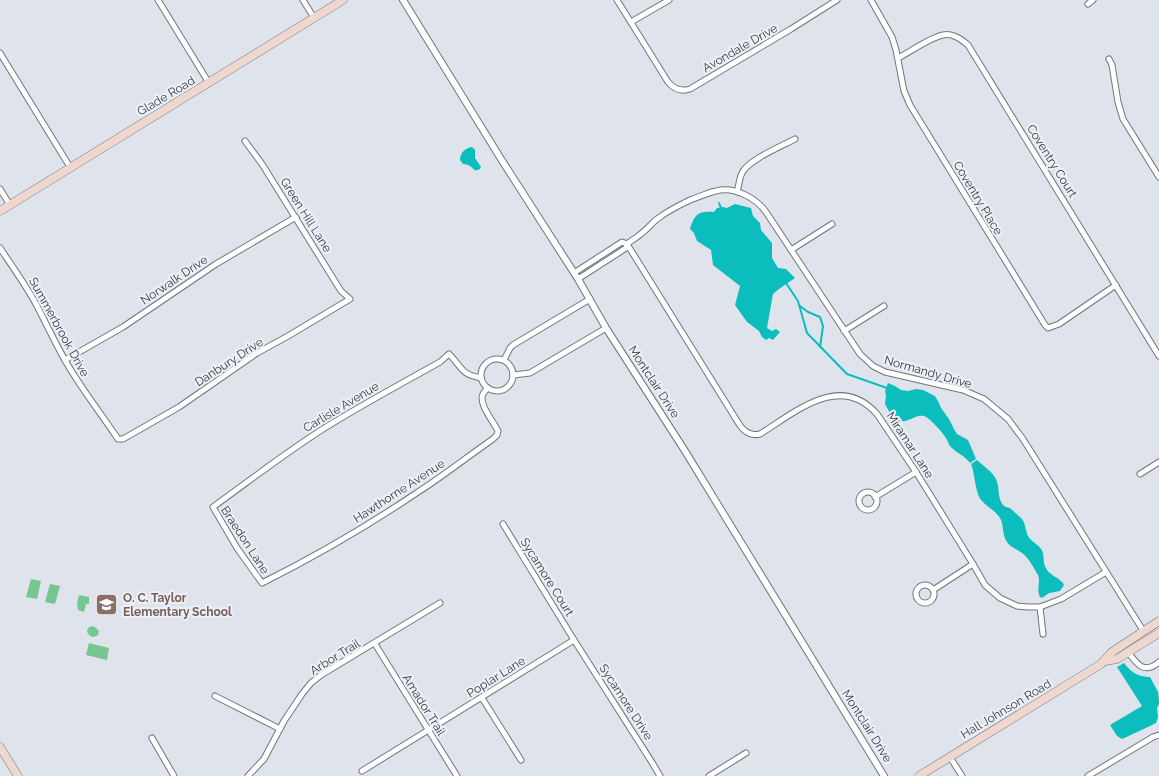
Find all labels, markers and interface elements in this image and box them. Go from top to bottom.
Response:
street label: Avondale Drive [700,21,780,75]
street label: Glade Road [135,73,197,119]
street label: Coventry Court [1024,122,1080,200]
street label: Coventry Place [950,159,1006,237]
street label: Green Hill Lane [278,175,334,255]
street label: Norwalk Drive [138,252,210,308]
street label: Summerbrook Drive [26,275,92,379]
street label: Danbury Drive [192,335,266,389]
street label: Montclair Drive [626,343,682,421]
street label: Normandy Drive [883,353,973,391]
street label: Carlisle Avenue [301,379,381,435]
street label: Miramar Lane [883,409,937,481]
street label: Hawthorne Avenue [351,456,447,526]
street label: Braedon Lane [218,503,272,577]
street label: Sycamore Court [517,535,577,619]
place label: O. C. Taylor Elementary School [123,591,232,619]
school or university icon: O. C. Taylor Elementary School [95,593,119,617]
street label: Arbor Trail [307,636,363,678]
street label: Poplar Lane [464,654,528,700]
street label: Sycamore Drive [596,662,656,742]
street label: Amador Trail [400,672,449,739]
street label: Hall Johnson Road [958,677,1054,741]
street label: Montclair Drive [839,687,895,765]

